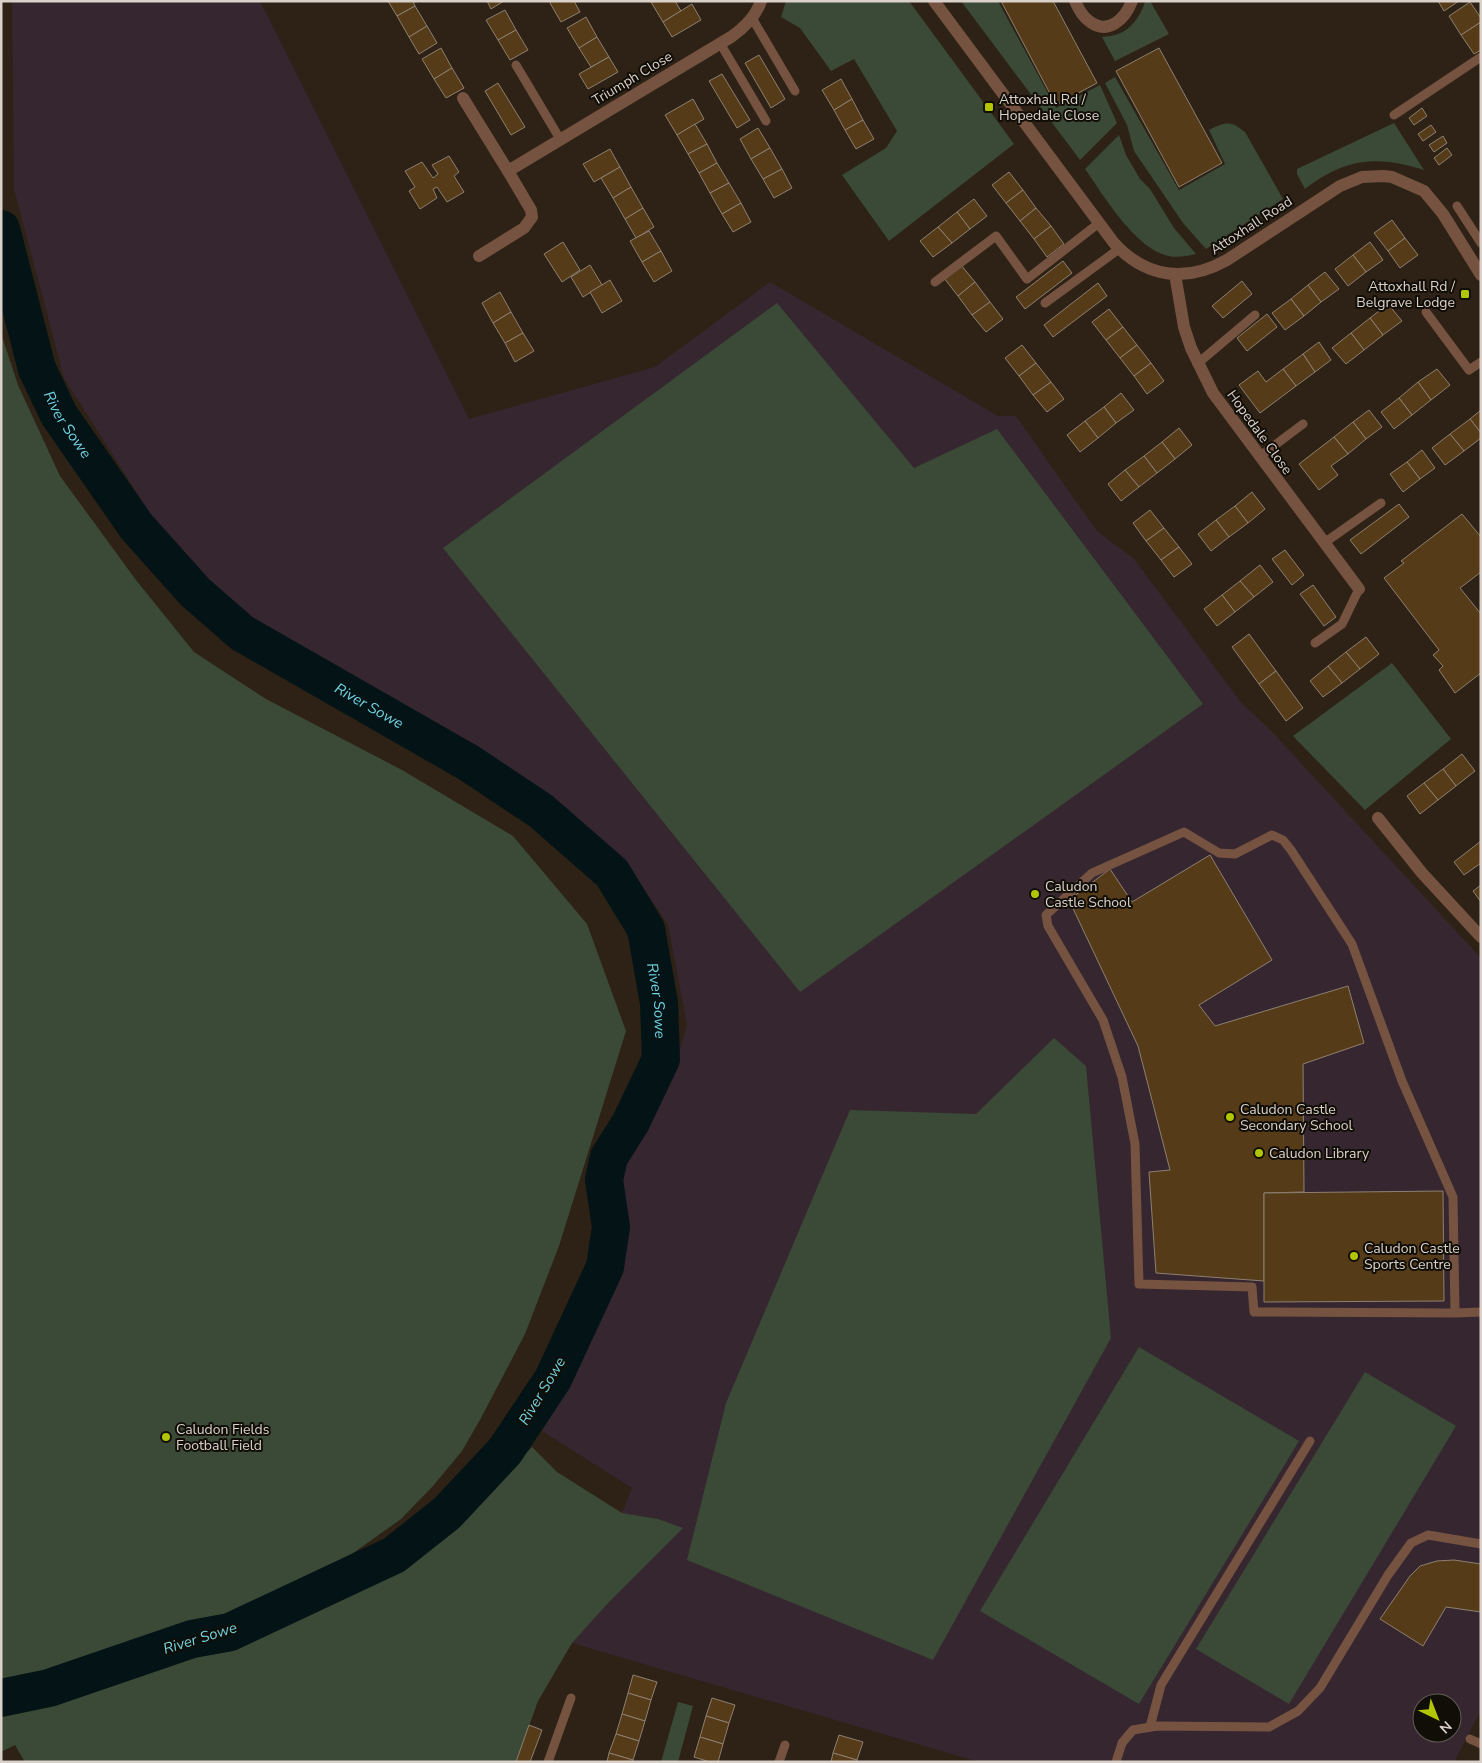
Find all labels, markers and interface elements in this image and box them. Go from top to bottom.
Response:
street label: Triumph Close [589,47,676,110]
place label: Attoxhall Rd / Hopedale Close [999,90,1099,125]
marker: Attoxhall Rd / Hopedale Close [983,101,995,113]
street label: Attoxhall Road [1207,192,1296,259]
place label: Attoxhall Rd / Belgrave Lodge [1356,277,1456,312]
marker: Attoxhall Rd / Belgrave Lodge [1459,288,1471,300]
street label: Hopedale Close [1222,386,1297,478]
water label: River Sowe [39,387,96,462]
water label: River Sowe [331,678,407,733]
place label: Caludon Castle School [1045,877,1132,912]
marker: Caludon Castle School [1029,888,1041,900]
water label: River Sowe [642,961,670,1039]
place label: Caludon Castle Secondary School [1240,1100,1354,1135]
marker: Caludon Castle Secondary School [1224,1111,1236,1123]
place label: Caludon Library [1269,1144,1370,1163]
marker: Caludon Library [1253,1147,1265,1159]
place label: Caludon Castle Sports Centre [1364,1239,1460,1274]
marker: Caludon Castle Sports Centre [1348,1250,1360,1262]
water label: River Sowe [514,1353,570,1429]
place label: Caludon Fields Football Field [176,1420,270,1455]
marker: Caludon Fields Football Field [160,1431,172,1443]
water label: River Sowe [161,1617,239,1659]
north arrow [1412,1693,1462,1743]
text: N [1435,1717,1456,1738]

